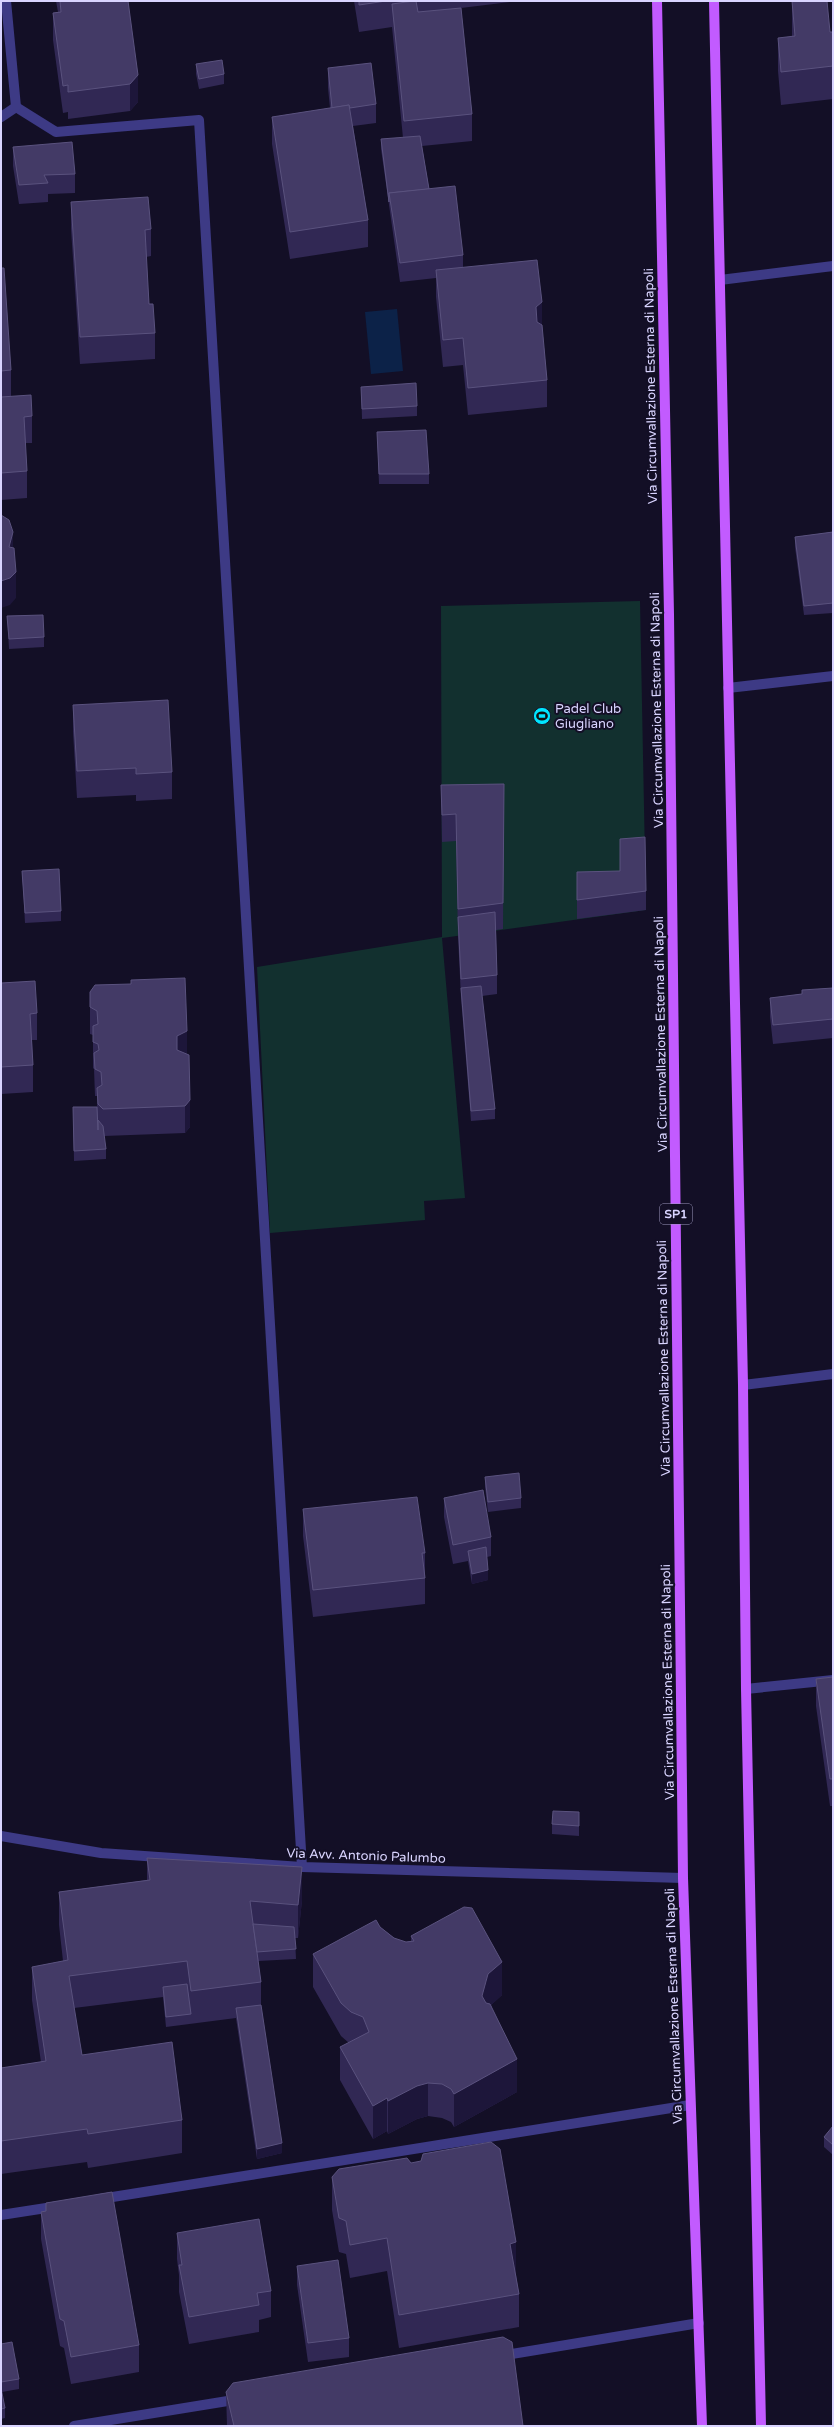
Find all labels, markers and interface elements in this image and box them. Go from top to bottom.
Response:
street label: Via Circumvallazione Esterna di Napoli [641,268,661,504]
street label: Via Circumvallazione Esterna di Napoli [647,592,667,828]
place label: Padel Club Giugliano [555,701,621,732]
sports icon: Padel Club Giugliano [532,706,552,726]
street label: Via Circumvallazione Esterna di Napoli [651,916,671,1152]
road number: SP1 [660,1204,692,1224]
street label: Via Circumvallazione Esterna di Napoli [654,1240,674,1476]
street label: Via Circumvallazione Esterna di Napoli [658,1564,678,1800]
street label: Via Avv. Antonio Palumbo [286,1845,446,1867]
street label: Via Circumvallazione Esterna di Napoli [662,1888,686,2124]

